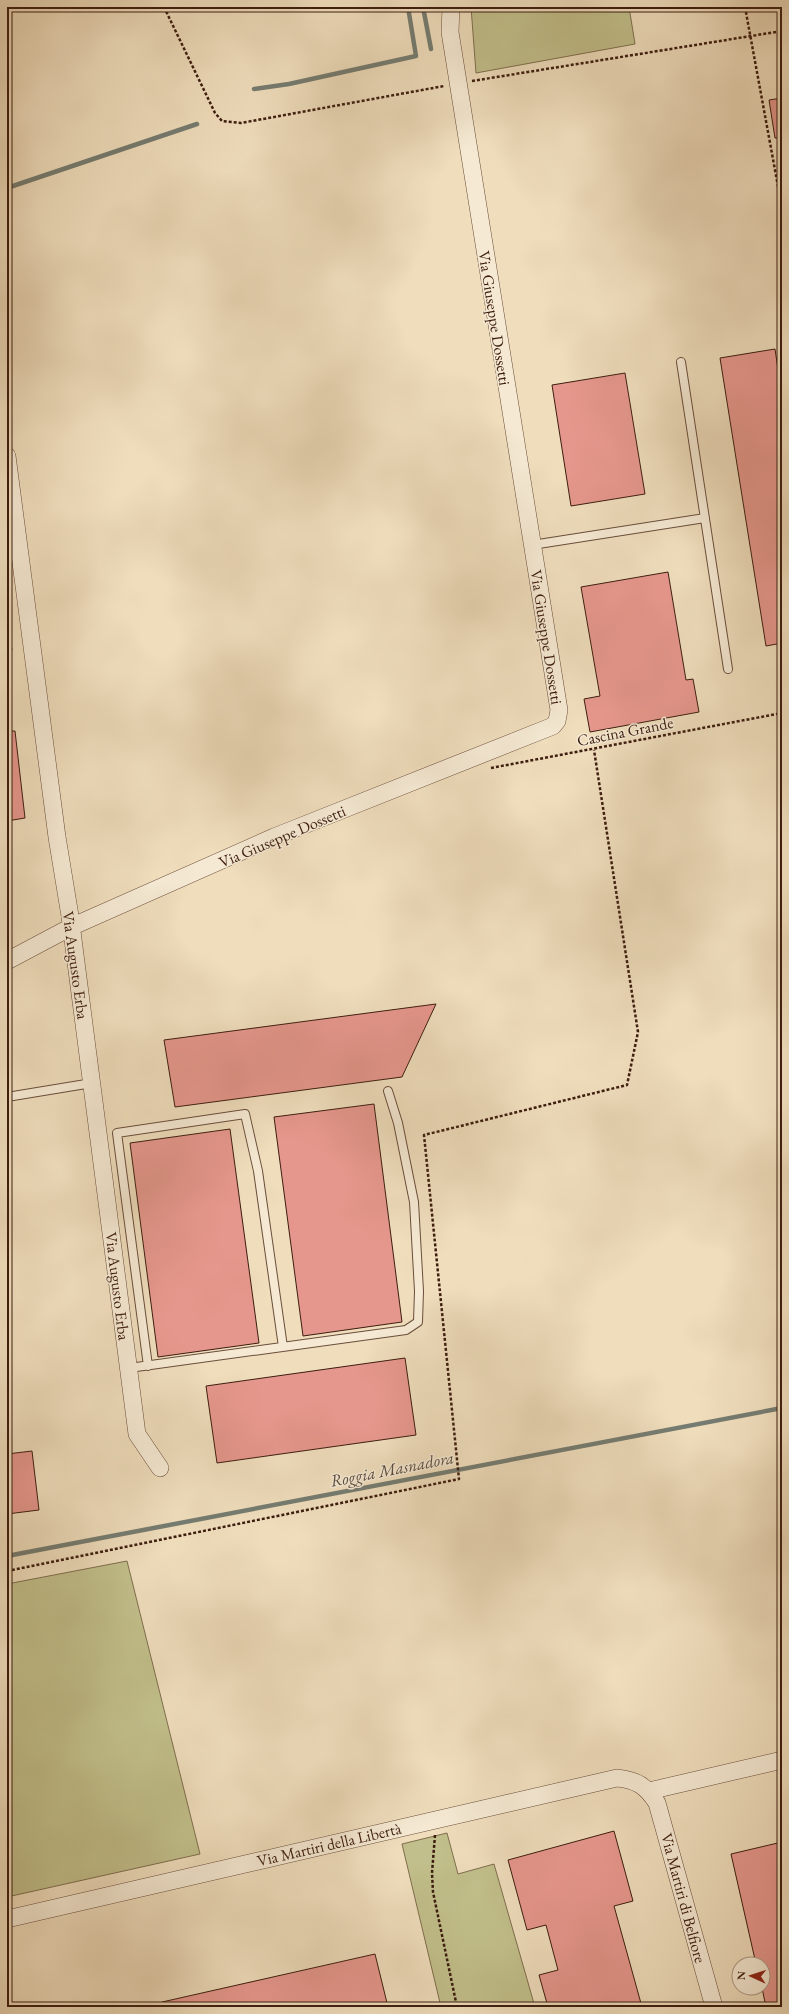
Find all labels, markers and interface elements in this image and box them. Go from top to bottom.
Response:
street label: Via Giuseppe Dossetti [474,249,516,387]
street label: Via Giuseppe Dossetti [526,568,568,706]
street label: Cascina Grande [575,712,675,751]
street label: Via Giuseppe Dossetti [216,800,349,873]
street label: Via Augusto Erba [58,910,94,1021]
street label: Via Augusto Erba [100,1231,135,1342]
water label: Roggia Masnadora [328,1446,456,1492]
street label: Via Martiri della Libertà [255,1818,404,1871]
street label: Via Martiri di Belfiore [656,1831,711,1965]
north arrow [731,1956,771,1996]
text: N [734,1971,748,1980]

